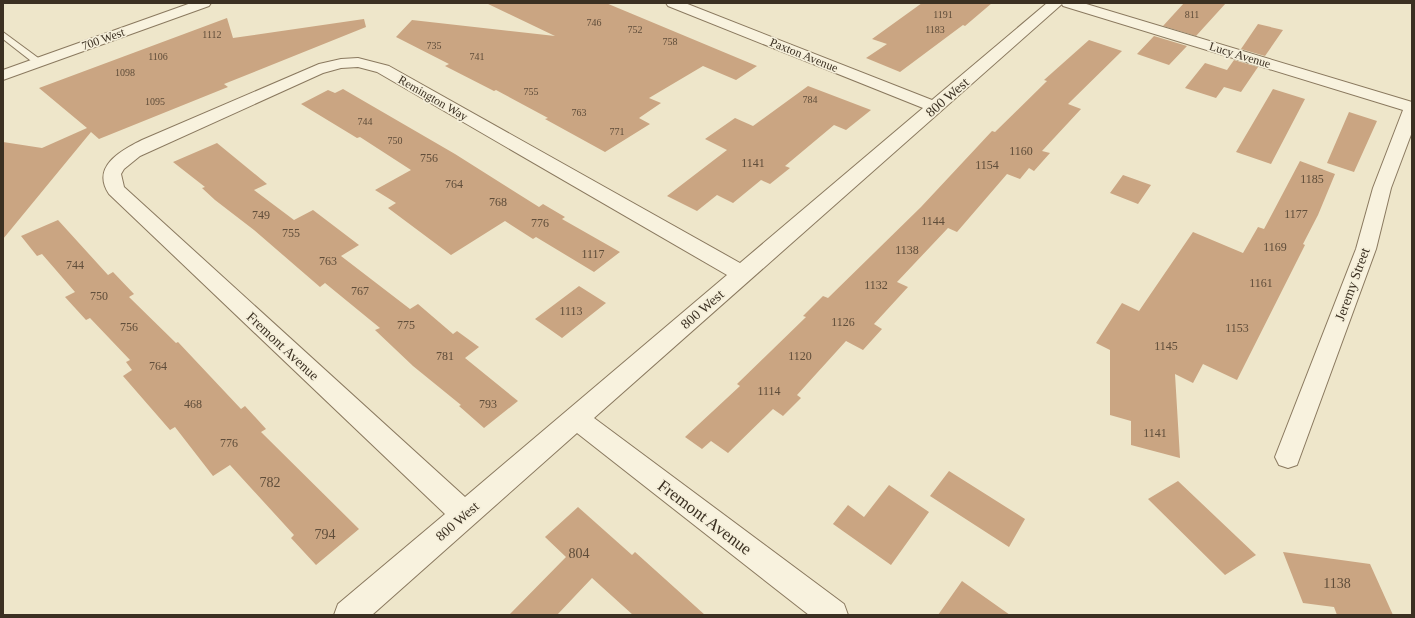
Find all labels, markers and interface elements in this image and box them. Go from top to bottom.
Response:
house number: 1191 [933,9,953,20]
house number: 811 [1185,9,1199,20]
house number: 746 [587,17,602,28]
house number: 752 [628,24,643,35]
house number: 1183 [925,24,945,35]
street label: 700 West [80,25,127,53]
house number: 1112 [202,29,222,40]
street label: Paxton Avenue [768,35,840,75]
house number: 758 [663,36,678,47]
street label: Lucy Avenue [1208,39,1272,71]
house number: 735 [427,40,442,51]
house number: 1106 [148,51,168,62]
house number: 741 [470,51,485,62]
house number: 1098 [115,67,135,78]
street label: Remington Way [396,72,470,124]
street label: 800 West [923,75,972,120]
house number: 755 [524,86,539,97]
house number: 784 [803,94,818,105]
house number: 1095 [145,96,165,107]
house number: 763 [572,107,587,118]
house number: 744 [358,116,373,127]
house number: 771 [610,126,625,137]
house number: 750 [388,135,403,146]
house number: 1160 [1009,144,1033,158]
house number: 756 [420,151,438,165]
house number: 1141 [741,156,765,170]
house number: 1154 [975,158,999,172]
house number: 1185 [1300,172,1324,186]
house number: 764 [445,177,463,191]
house number: 768 [489,195,507,209]
house number: 1177 [1284,207,1308,221]
house number: 749 [252,208,270,222]
house number: 1144 [921,214,945,228]
house number: 776 [531,216,549,230]
house number: 755 [282,226,300,240]
house number: 1169 [1263,240,1287,254]
house number: 1138 [895,243,919,257]
street label: Jeremy Street [1332,246,1373,323]
house number: 1117 [581,247,605,261]
house number: 763 [319,254,337,268]
house number: 744 [66,258,84,272]
house number: 1161 [1249,276,1273,290]
house number: 1132 [864,278,888,292]
house number: 767 [351,284,369,298]
street label: 800 West [678,287,727,332]
house number: 750 [90,289,108,303]
house number: 1113 [559,304,583,318]
street label: Fremont Avenue [244,309,322,383]
house number: 1126 [831,315,855,329]
house number: 775 [397,318,415,332]
house number: 756 [120,320,138,334]
house number: 1153 [1225,321,1249,335]
house number: 1145 [1154,339,1178,353]
house number: 781 [436,349,454,363]
house number: 1120 [788,349,812,363]
house number: 764 [149,359,167,373]
house number: 1114 [757,384,781,398]
house number: 468 [184,397,202,411]
house number: 793 [479,397,497,411]
house number: 1141 [1143,426,1167,440]
house number: 776 [220,436,238,450]
house number: 782 [260,475,281,490]
street label: Fremont Avenue [654,476,755,559]
street label: 800 West [433,499,482,544]
house number: 794 [315,527,336,542]
house number: 804 [569,546,590,561]
house number: 1138 [1323,576,1351,591]

